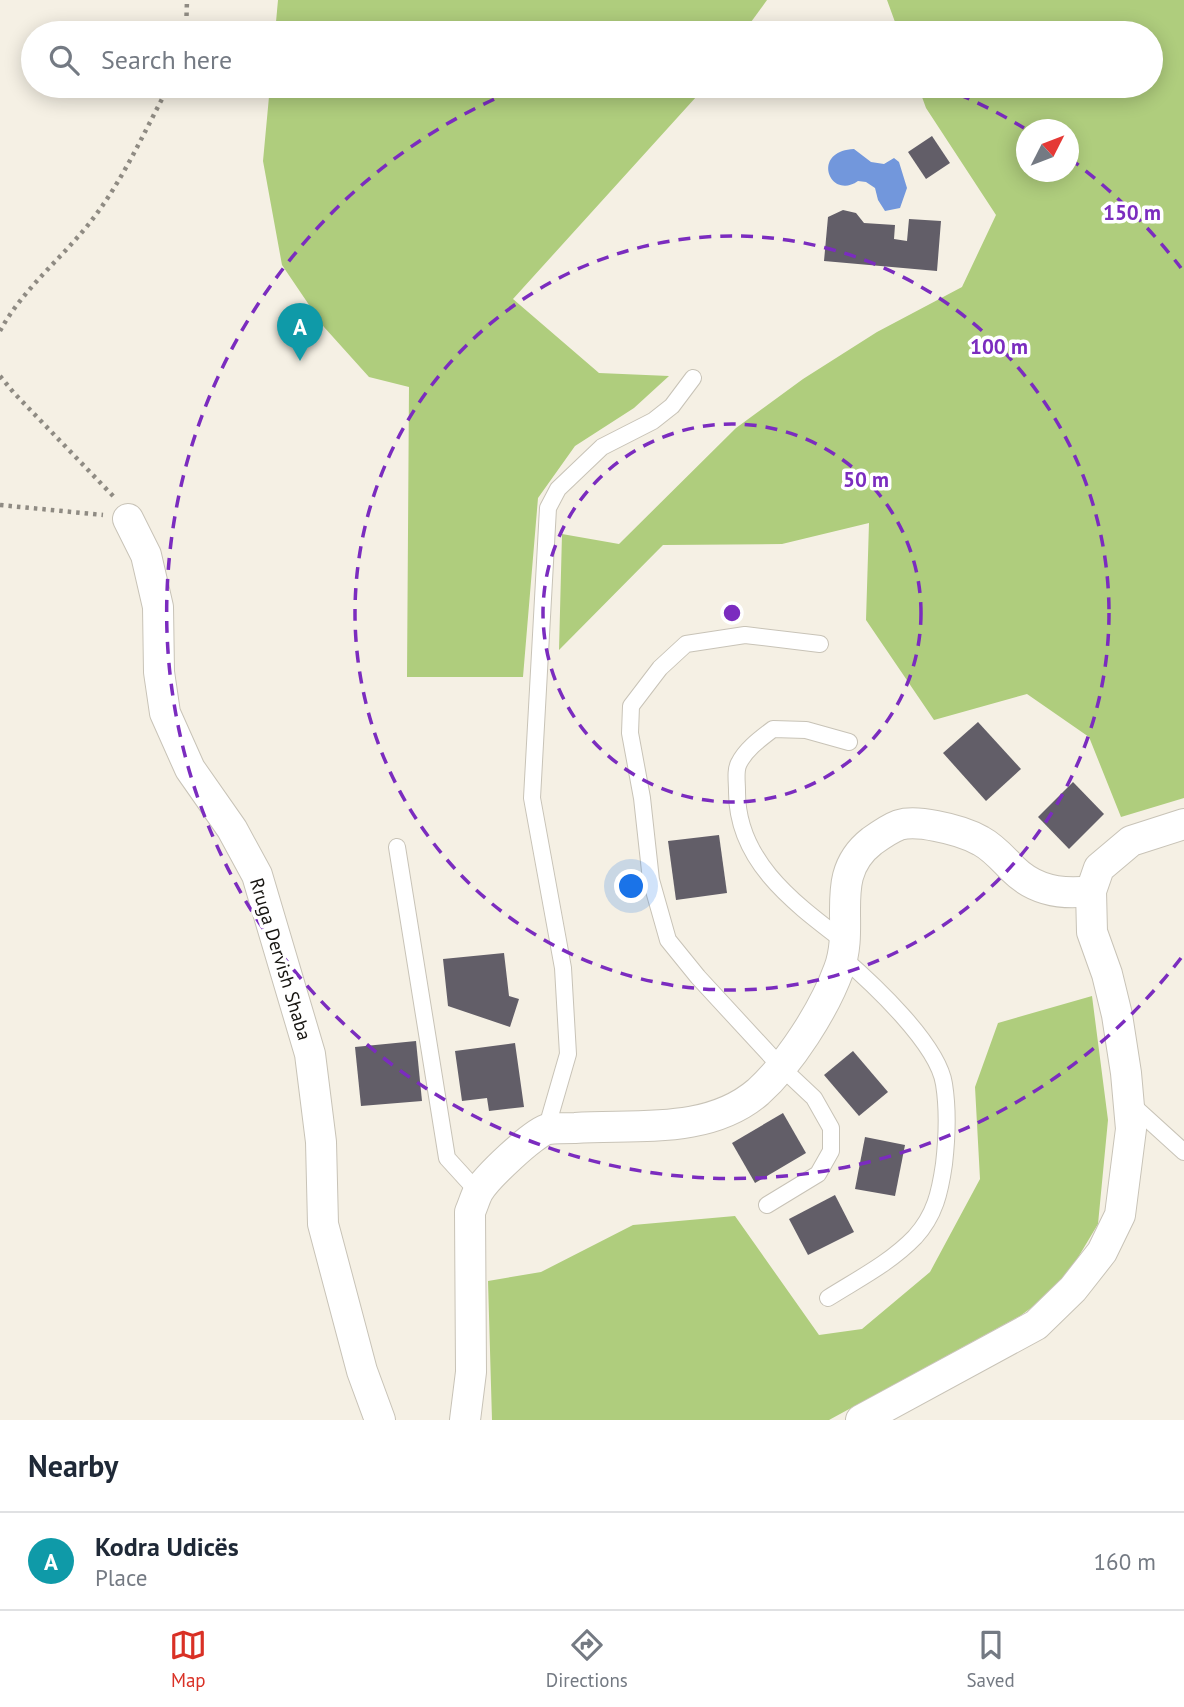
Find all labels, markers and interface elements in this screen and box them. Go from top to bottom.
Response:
search box [21,21,1163,98]
icon: search [45,41,83,79]
text: Search here [101,43,232,76]
north arrow [1016,119,1079,182]
text: 150 m [1103,199,1161,226]
pin: A [277,303,323,361]
text: 100 m [970,333,1028,360]
text: 50 m [843,466,889,493]
centre of rings [720,601,744,625]
your location [614,869,648,903]
street label: Rruga Dervish Shaba [245,875,317,1043]
text: Nearby [28,1446,118,1485]
text: Kodra Udicës [95,1530,239,1563]
text: A [44,1547,58,1576]
text: 160 m [1094,1547,1156,1576]
text: Place [95,1563,148,1592]
tab: Map [169,1626,207,1692]
tab: Directions [546,1626,628,1692]
tab: Saved [966,1626,1015,1692]

